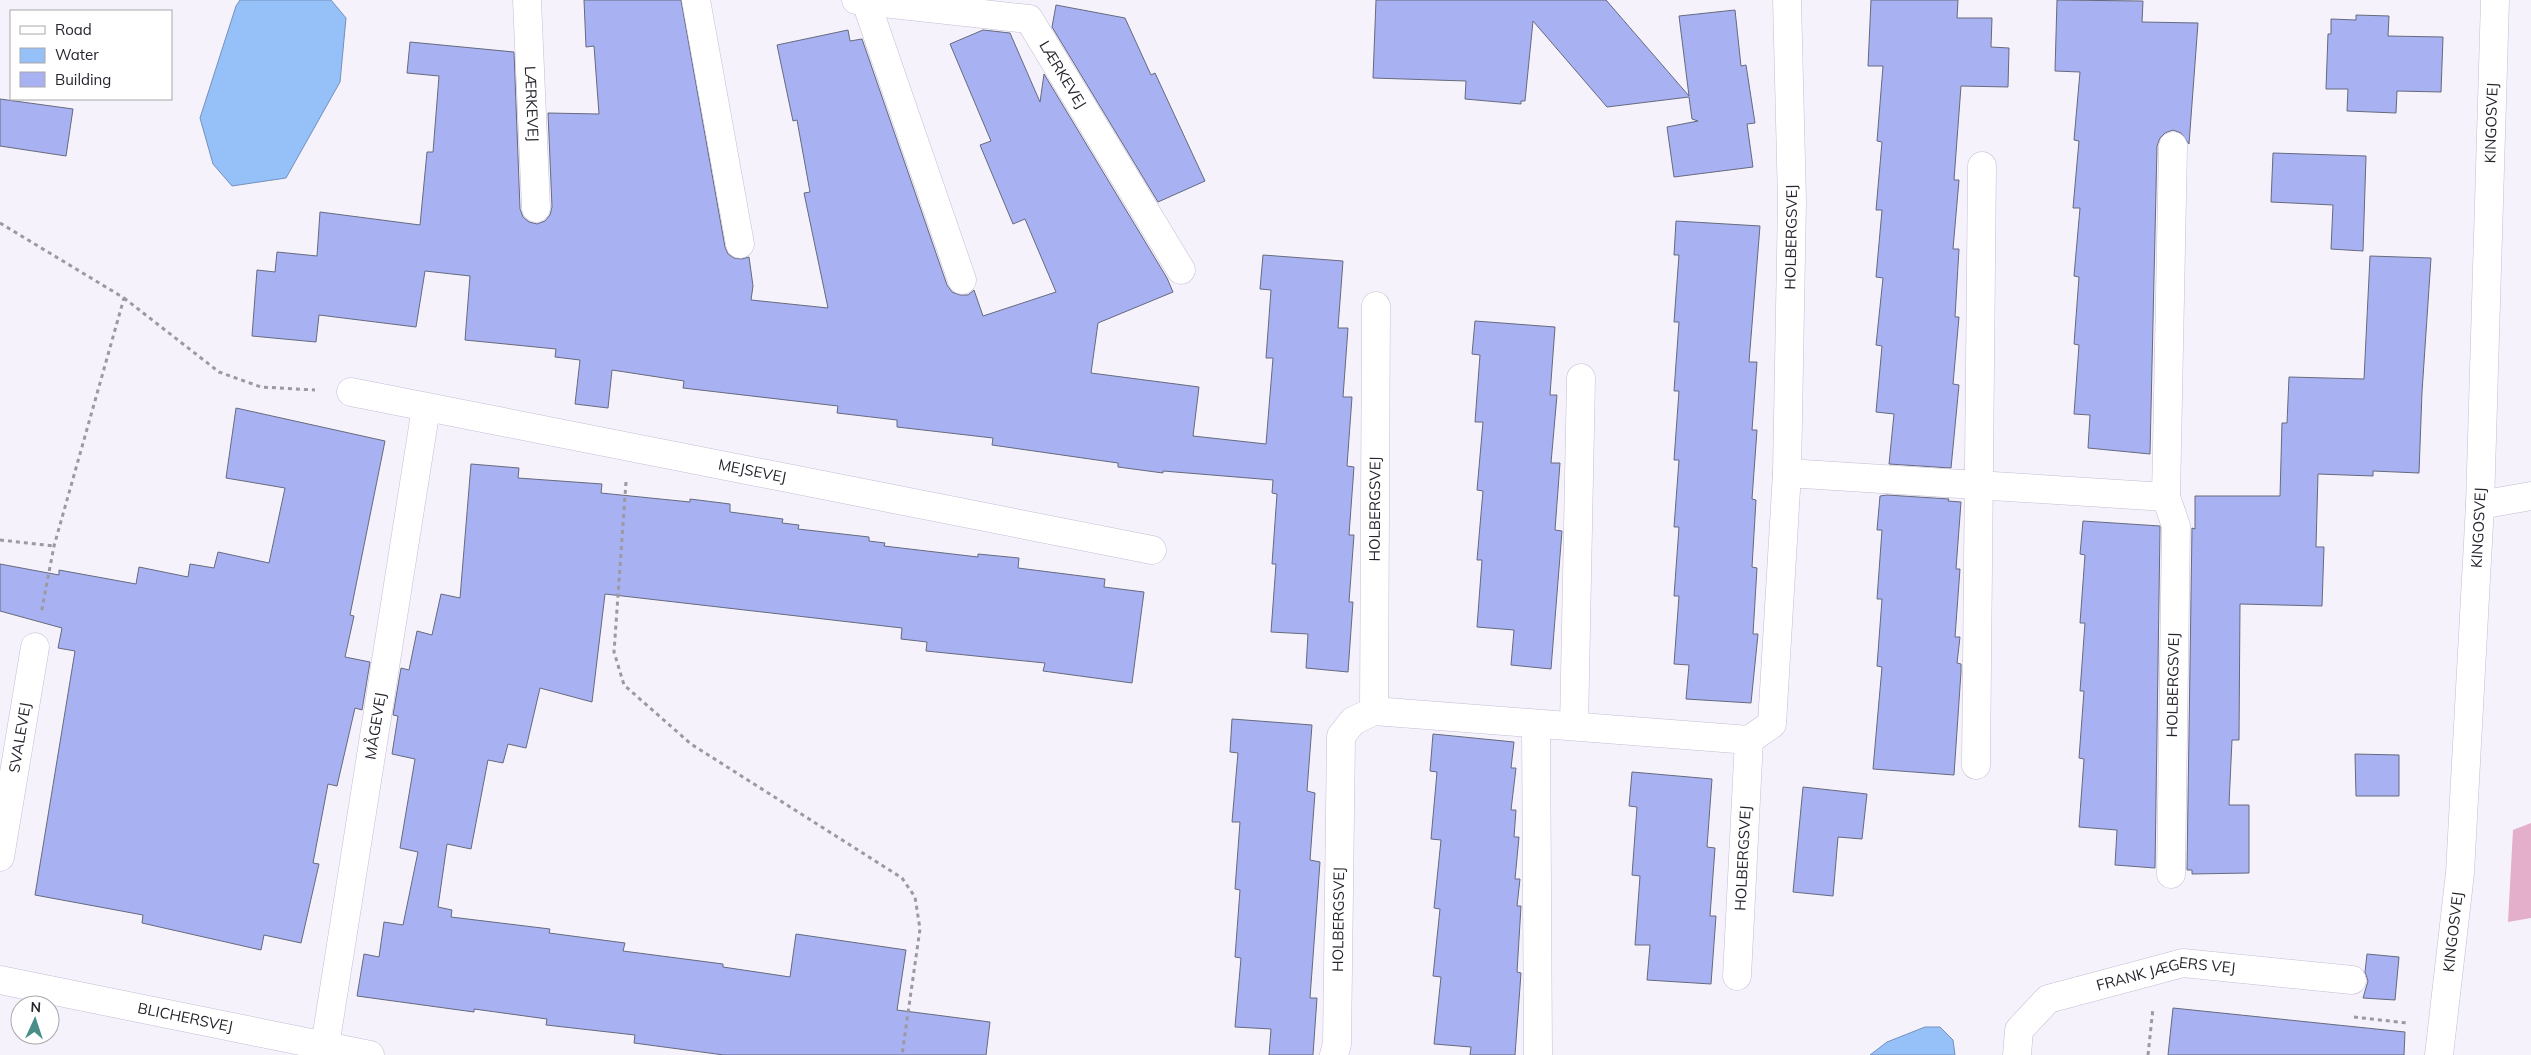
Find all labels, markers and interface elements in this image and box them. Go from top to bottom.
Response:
legend [10,10,172,100]
text: Road [55,20,92,39]
street label: LÆRKEVEJ [1035,37,1091,112]
text: Water [55,45,99,64]
street label: LÆRKEVEJ [521,66,543,142]
text: Building [55,70,111,89]
street label: KINGOSVEJ [2480,82,2502,164]
street label: HOLBERGSVEJ [1780,184,1801,290]
street label: MEJSEVEJ [717,455,788,487]
street label: HOLBERGSVEJ [1365,456,1384,562]
street label: KINGOSVEJ [2467,487,2490,568]
street label: HOLBERGSVEJ [2162,632,2183,738]
street label: MÅGEVEJ [360,691,390,761]
street label: SVALEVEJ [4,701,35,774]
street label: HOLBERGSVEJ [1730,805,1755,911]
street label: HOLBERGSVEJ [1328,867,1348,972]
street label: KINGOSVEJ [2439,891,2467,973]
street label: FRANK JÆGERS VEJ [2094,953,2237,995]
north arrow [10,995,60,1045]
text: N [30,998,41,1016]
street label: BLICHERSVEJ [136,998,235,1036]

